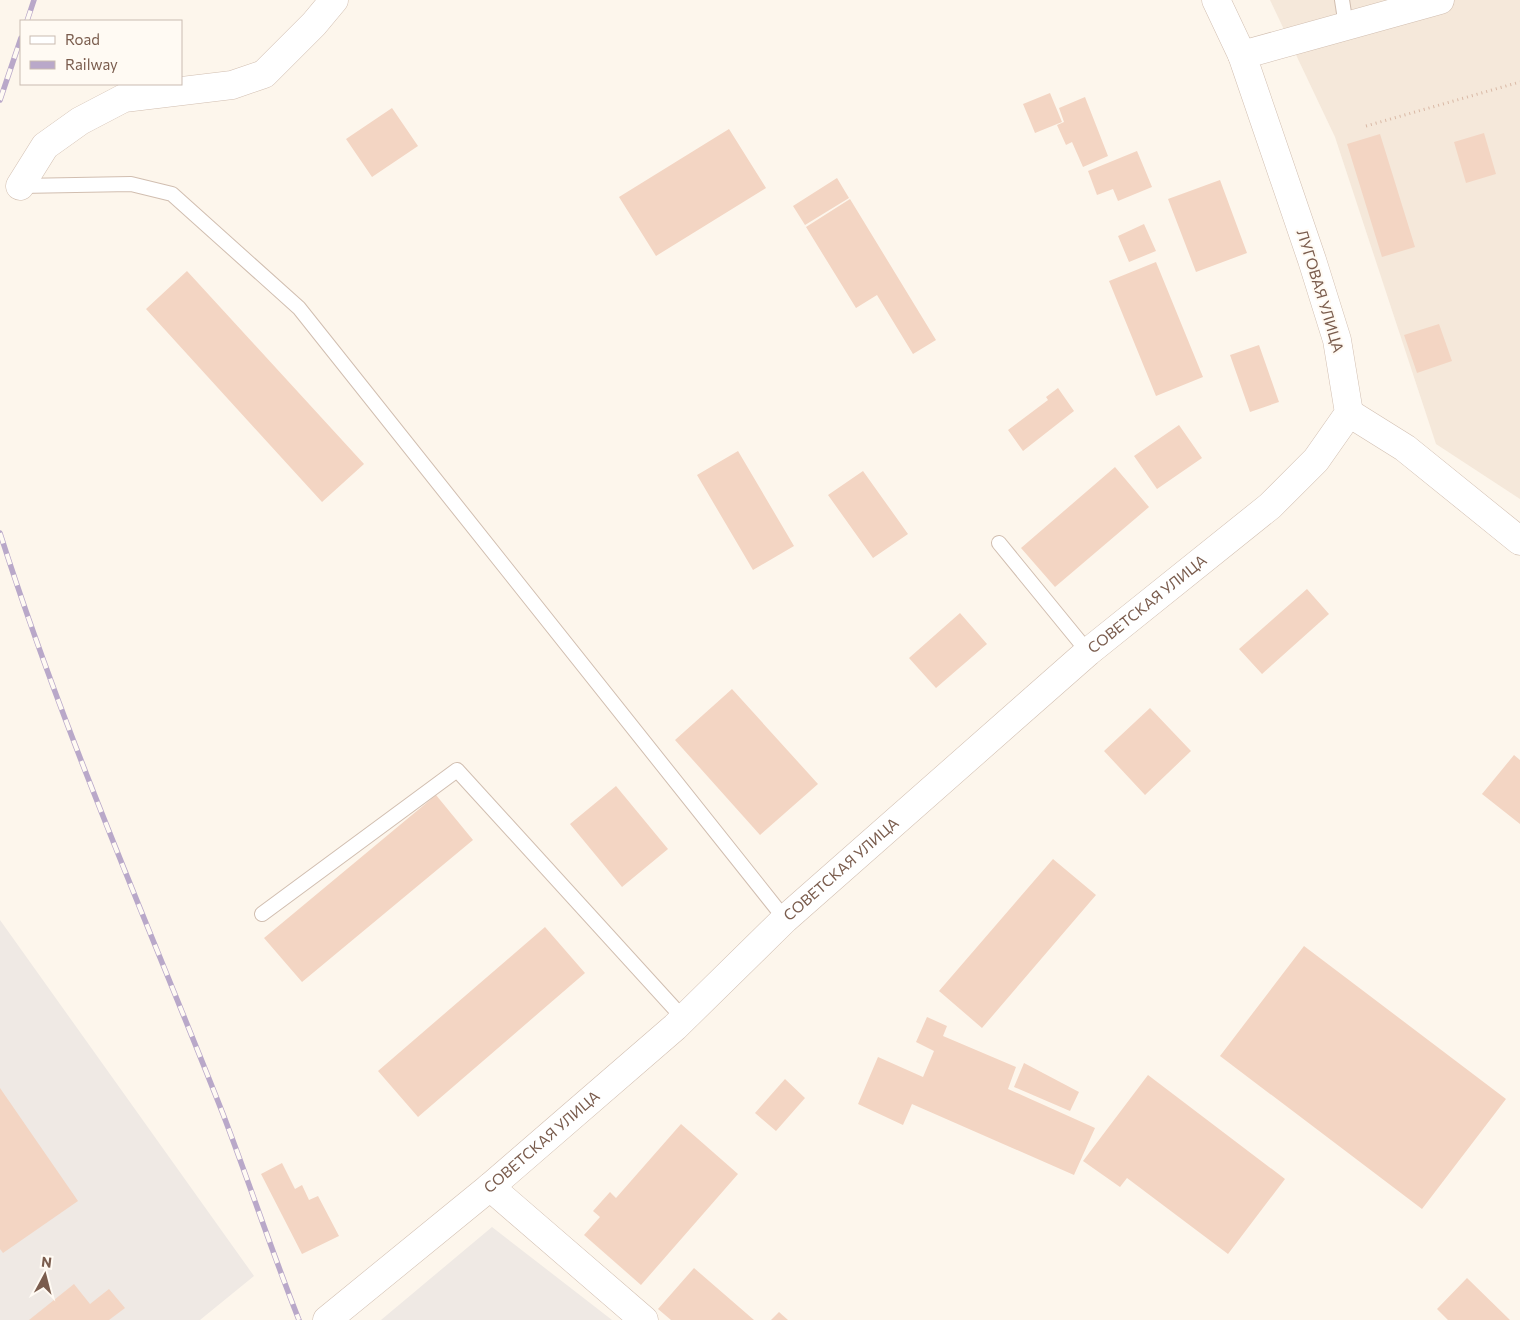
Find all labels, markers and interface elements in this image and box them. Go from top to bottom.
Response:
legend [20,20,182,85]
text: Road [65,30,100,48]
text: Railway [65,55,118,73]
street label: ЛУГОВАЯ УЛИЦА [1294,227,1348,354]
street label: СОВЕТСКАЯ УЛИЦА [1084,551,1210,657]
street label: СОВЕТСКАЯ УЛИЦА [779,813,902,924]
street label: СОВЕТСКАЯ УЛИЦА [480,1086,603,1196]
north arrow [20,1250,70,1300]
text: N [40,1253,53,1271]

